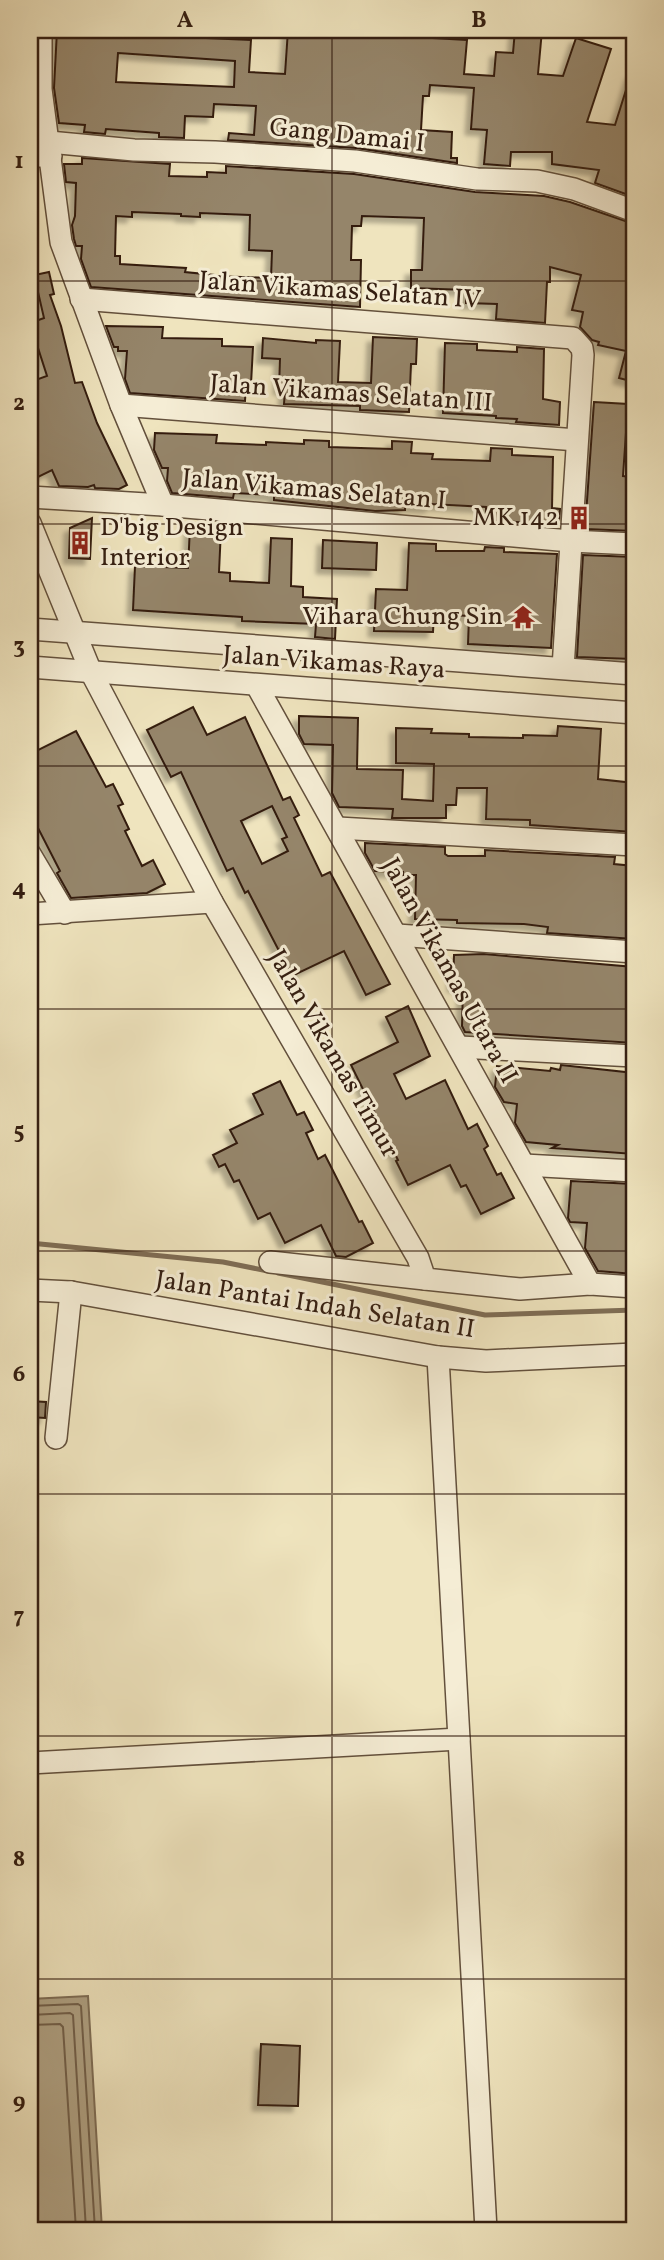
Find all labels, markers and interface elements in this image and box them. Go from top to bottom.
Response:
text: A [177,5,193,37]
text: B [471,5,487,37]
street label: Gang Damai I [267,110,427,162]
text: 1 [14,146,24,178]
street label: Jalan Vikamas Selatan IV [198,263,482,319]
street label: Jalan Vikamas Selatan III [208,366,494,422]
text: 2 [13,388,25,420]
street label: Jalan Vikamas Selatan I [180,461,448,519]
place label: MK 142 [472,500,559,536]
building icon: MK 142 [565,504,593,532]
place label: D'big Design Interior [100,510,243,576]
building icon: D'big Design Interior [66,529,94,557]
place label: Vihara Chung Sin [302,599,503,635]
temple icon: Vihara Chung Sin [509,603,537,631]
text: 3 [13,631,25,663]
street label: Jalan Vikamas Raya [222,637,446,689]
street label: Jalan Vikamas Utara II [372,852,526,1090]
text: 4 [12,873,26,905]
street label: Jalan Vikamas Timur [259,943,408,1165]
text: 5 [13,1116,25,1148]
street label: Jalan Pantai Indah Selatan II [153,1262,477,1348]
text: 6 [13,1359,25,1391]
text: 7 [14,1601,25,1633]
text: 8 [13,1844,25,1876]
text: 9 [13,2086,25,2118]

